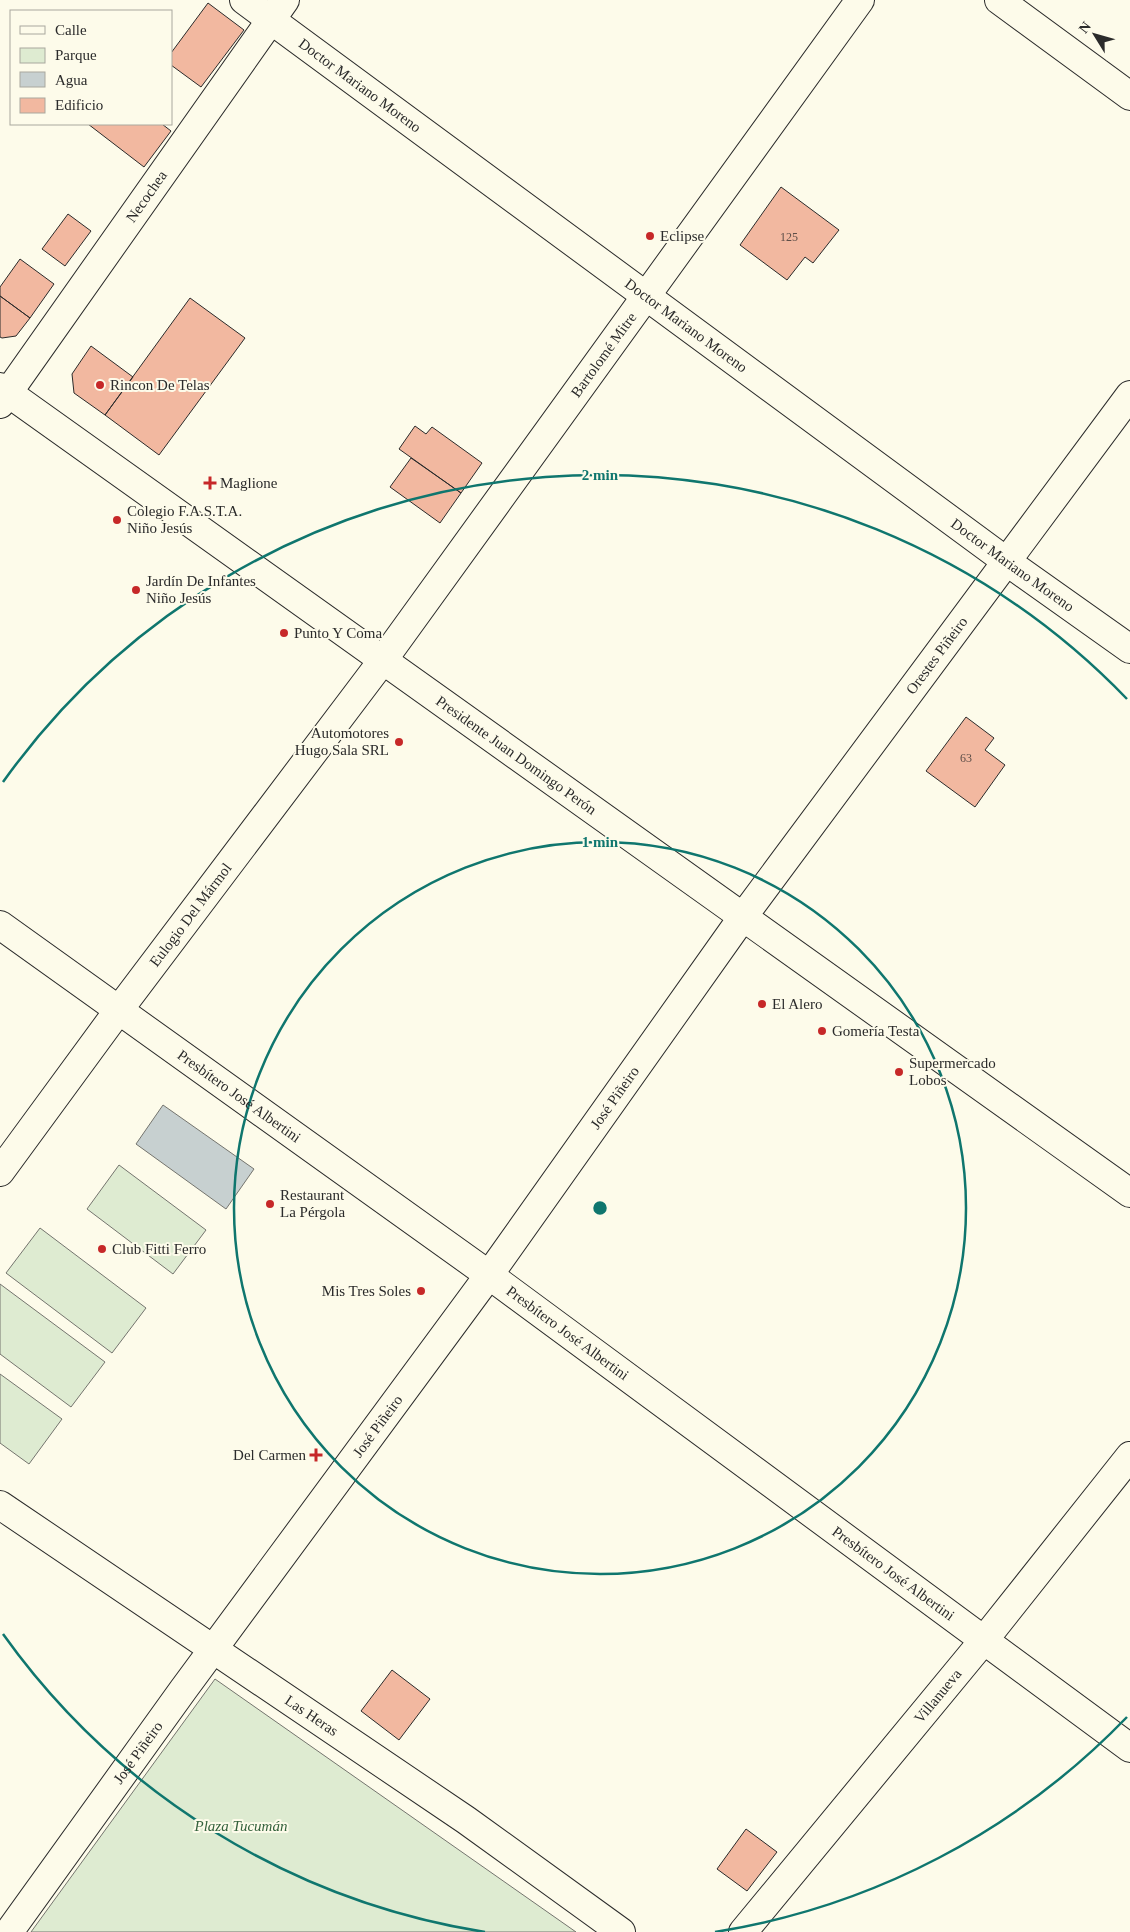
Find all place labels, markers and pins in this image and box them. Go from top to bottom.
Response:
place label: Eclipse [660,228,704,244]
marker: Eclipse [644,230,656,242]
place label: Rincon De Telas [110,377,210,393]
marker: Rincon De Telas [94,379,106,391]
place label: Maglione [220,475,278,491]
marker: Maglione [204,477,216,489]
place label: Colegio F.A.S.T.A. Niño Jesús [127,503,242,536]
marker: Colegio F.A.S.T.A. Niño Jesús [111,514,123,526]
place label: Jardín De Infantes Niño Jesús [146,573,256,606]
marker: Jardín De Infantes Niño Jesús [130,584,142,596]
place label: Punto Y Coma [294,625,382,641]
marker: Punto Y Coma [278,627,290,639]
place label: Automotores Hugo Sala SRL [295,725,389,758]
marker: Automotores Hugo Sala SRL [393,736,405,748]
place label: El Alero [772,996,822,1012]
marker: El Alero [756,998,768,1010]
place label: Gomería Testa [832,1023,920,1039]
marker: Gomería Testa [816,1025,828,1037]
place label: Supermercado Lobos [909,1055,996,1088]
marker: Supermercado Lobos [893,1066,905,1078]
place label: Restaurant La Pérgola [280,1187,345,1220]
marker: Restaurant La Pérgola [264,1198,276,1210]
centre of rings [591,1199,609,1217]
place label: Club Fitti Ferro [112,1241,206,1257]
marker: Club Fitti Ferro [96,1243,108,1255]
place label: Mis Tres Soles [322,1283,411,1299]
marker: Mis Tres Soles [415,1285,427,1297]
place label: Del Carmen [233,1447,307,1463]
marker: Del Carmen [310,1449,322,1461]

